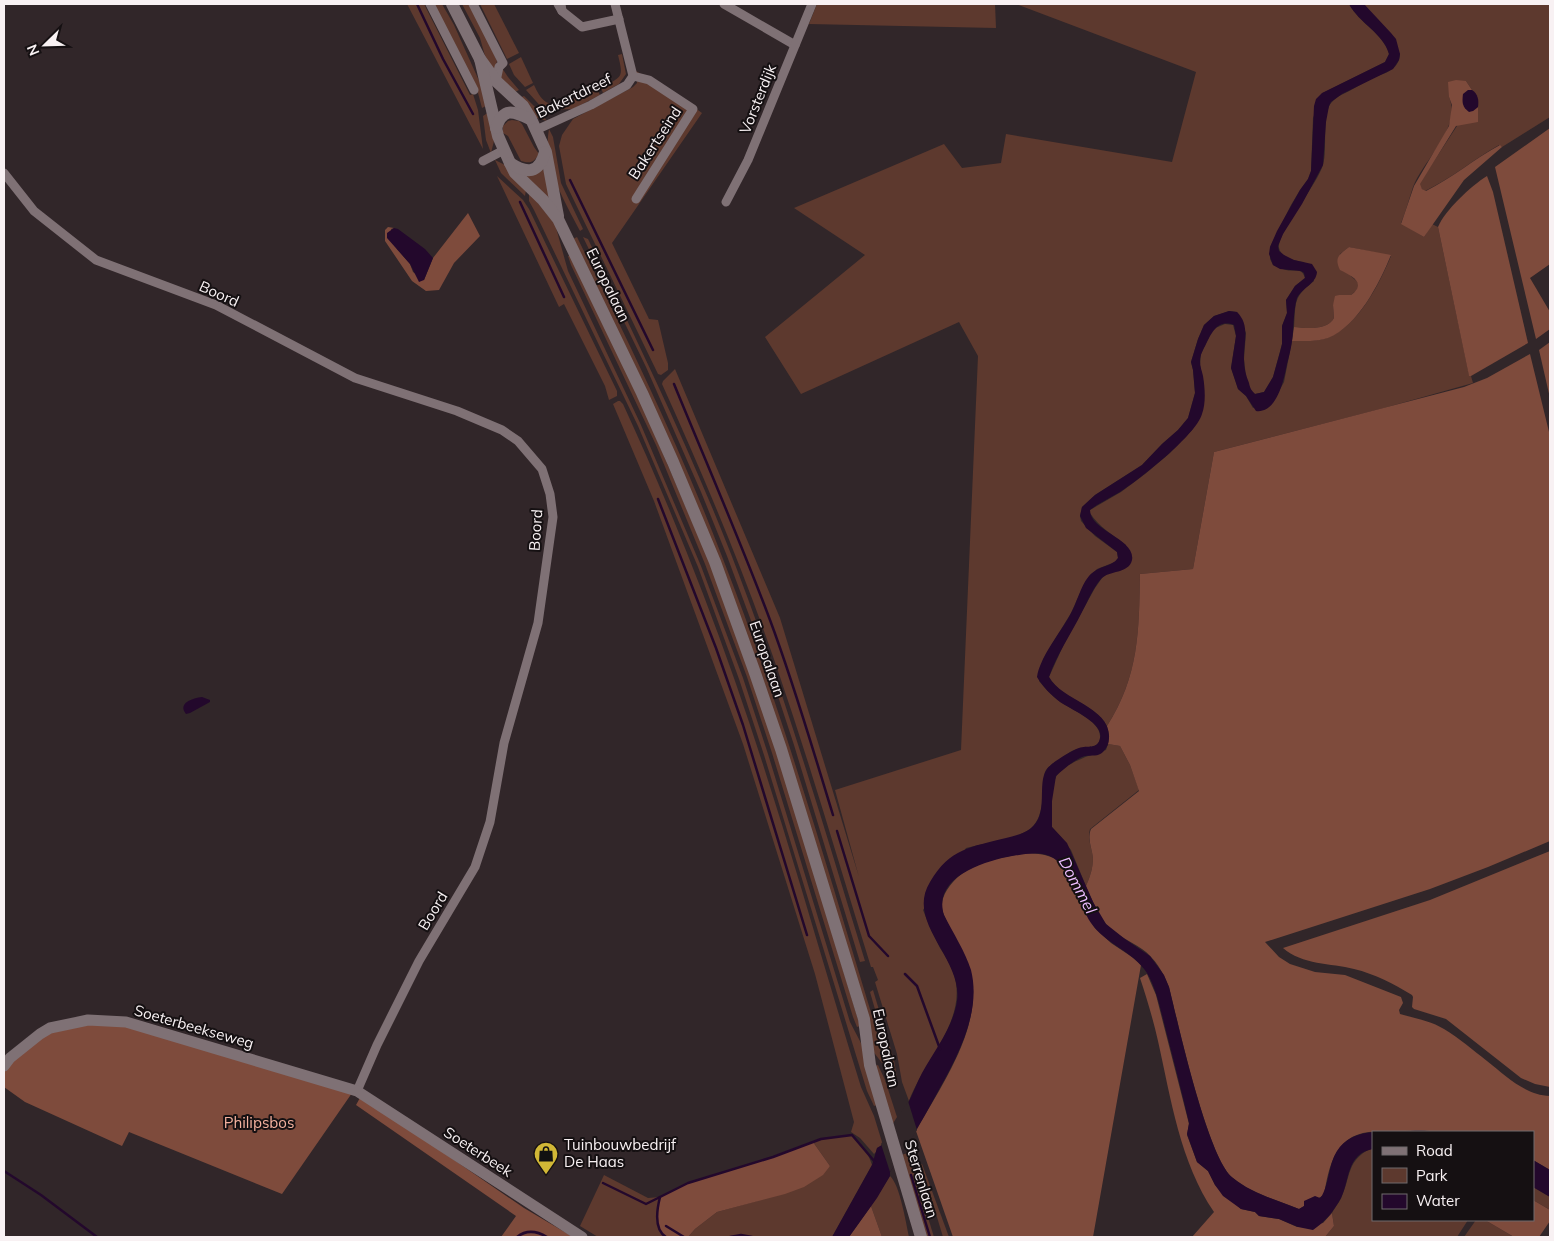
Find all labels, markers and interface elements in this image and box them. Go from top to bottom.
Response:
north arrow [20,20,70,70]
text: N [23,42,43,58]
street label: Vorsterdijk [735,61,780,136]
street label: Bakertdreef [533,69,615,122]
street label: Bakertseind [624,103,685,183]
street label: Europalaan [582,245,634,325]
street label: Boord [196,276,242,311]
street label: Boord [525,509,546,551]
street label: Europalaan [746,618,789,700]
water label: Dommel [1055,853,1101,917]
street label: Boord [414,888,451,934]
street label: Soeterbeekseweg [132,1000,256,1053]
street label: Europalaan [869,1007,904,1089]
park label: Philipsbos [224,1113,294,1132]
street label: Soeterbeek [440,1122,516,1181]
legend [1372,1131,1534,1221]
place label: Tuinbouwbedrijf De Haas [564,1135,677,1171]
street label: Sterrenlaan [901,1137,942,1220]
shop icon: Tuinbouwbedrijf De Haas [533,1141,559,1175]
text: Road [1416,1141,1453,1160]
text: Park [1416,1166,1448,1185]
text: Water [1416,1191,1460,1210]

